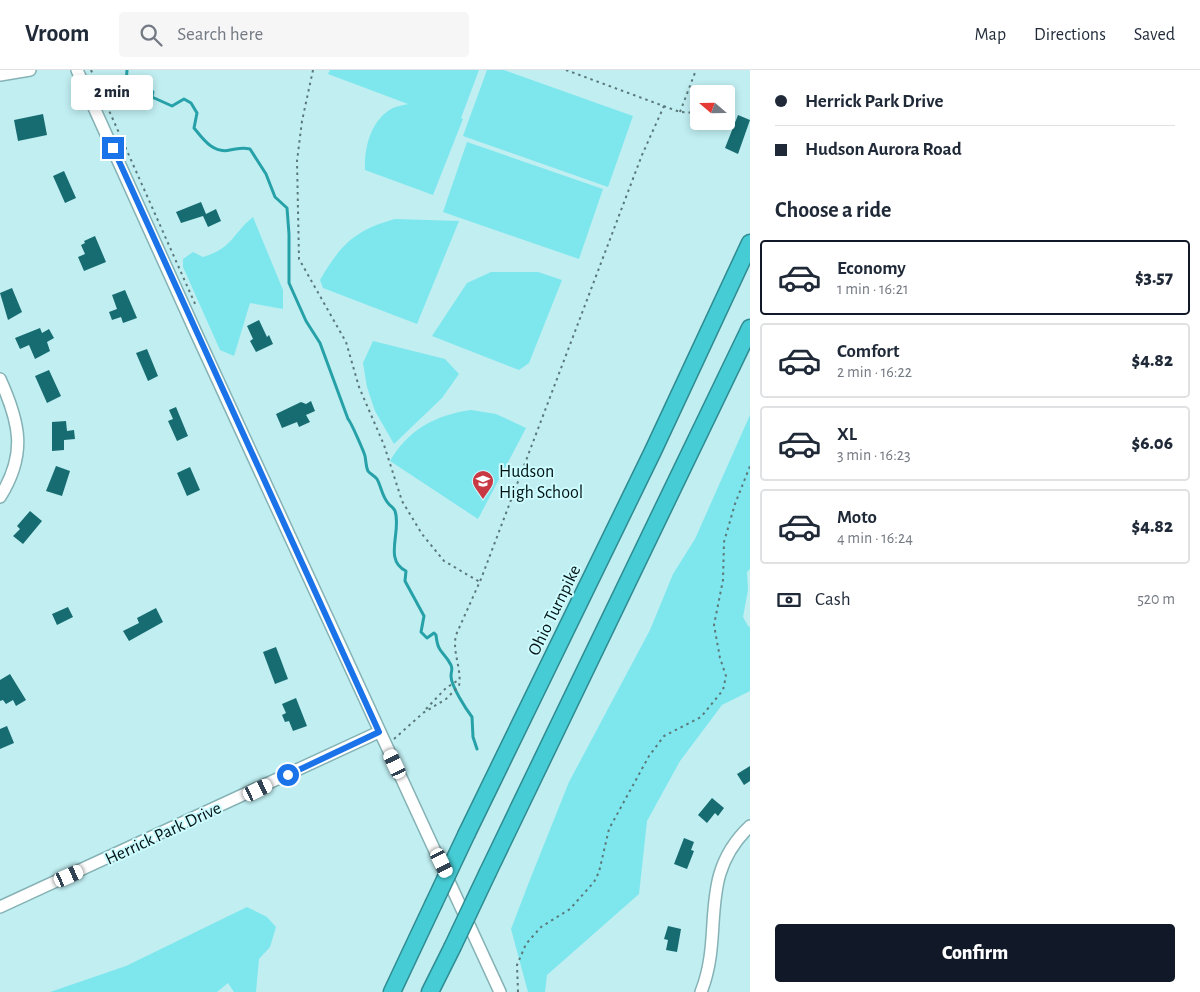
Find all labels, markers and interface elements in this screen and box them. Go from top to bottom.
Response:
search box [119,12,469,57]
icon: search [137,21,165,49]
text: Vroom [25,22,89,46]
text: Search here [177,25,263,44]
text: Map [975,26,1006,44]
text: Directions [1034,26,1106,44]
text: Saved [1134,26,1175,44]
callout: 2 min [72,75,154,110]
text: 2 min [94,84,130,100]
north arrow [690,85,735,130]
map controls [690,85,735,130]
text: Herrick Park Drive [805,92,943,111]
route end [102,137,124,159]
text: Hudson Aurora Road [805,140,962,159]
text: Choose a ride [775,199,891,221]
icon: car [777,255,822,300]
text: Economy [837,259,906,278]
text: $3.57 [1135,268,1173,287]
text: 1 min · 16:21 [837,281,909,297]
icon: car [777,338,822,383]
text: Comfort [837,342,899,361]
text: $4.82 [1132,351,1173,370]
text: 2 min · 16:22 [837,364,912,380]
icon: car [777,421,822,466]
text: XL [837,425,857,444]
text: $6.06 [1132,434,1173,453]
text: 3 min · 16:23 [837,447,911,463]
place label: Hudson High School [499,463,583,502]
school or university icon: Hudson High School [471,469,495,500]
icon: car [777,504,822,549]
text: Moto [837,508,877,527]
text: $4.82 [1132,517,1173,536]
text: 4 min · 16:24 [837,530,913,546]
street label: Ohio Turnpike [525,562,585,659]
icon: cash [775,586,803,614]
text: Cash [815,590,851,609]
text: 520 m [1137,591,1175,607]
car [381,747,408,781]
route start [277,764,299,786]
car [241,777,274,803]
street label: Herrick Park Drive [103,799,224,869]
car [428,846,455,880]
car [52,863,85,889]
button: Confirm [775,924,1175,982]

